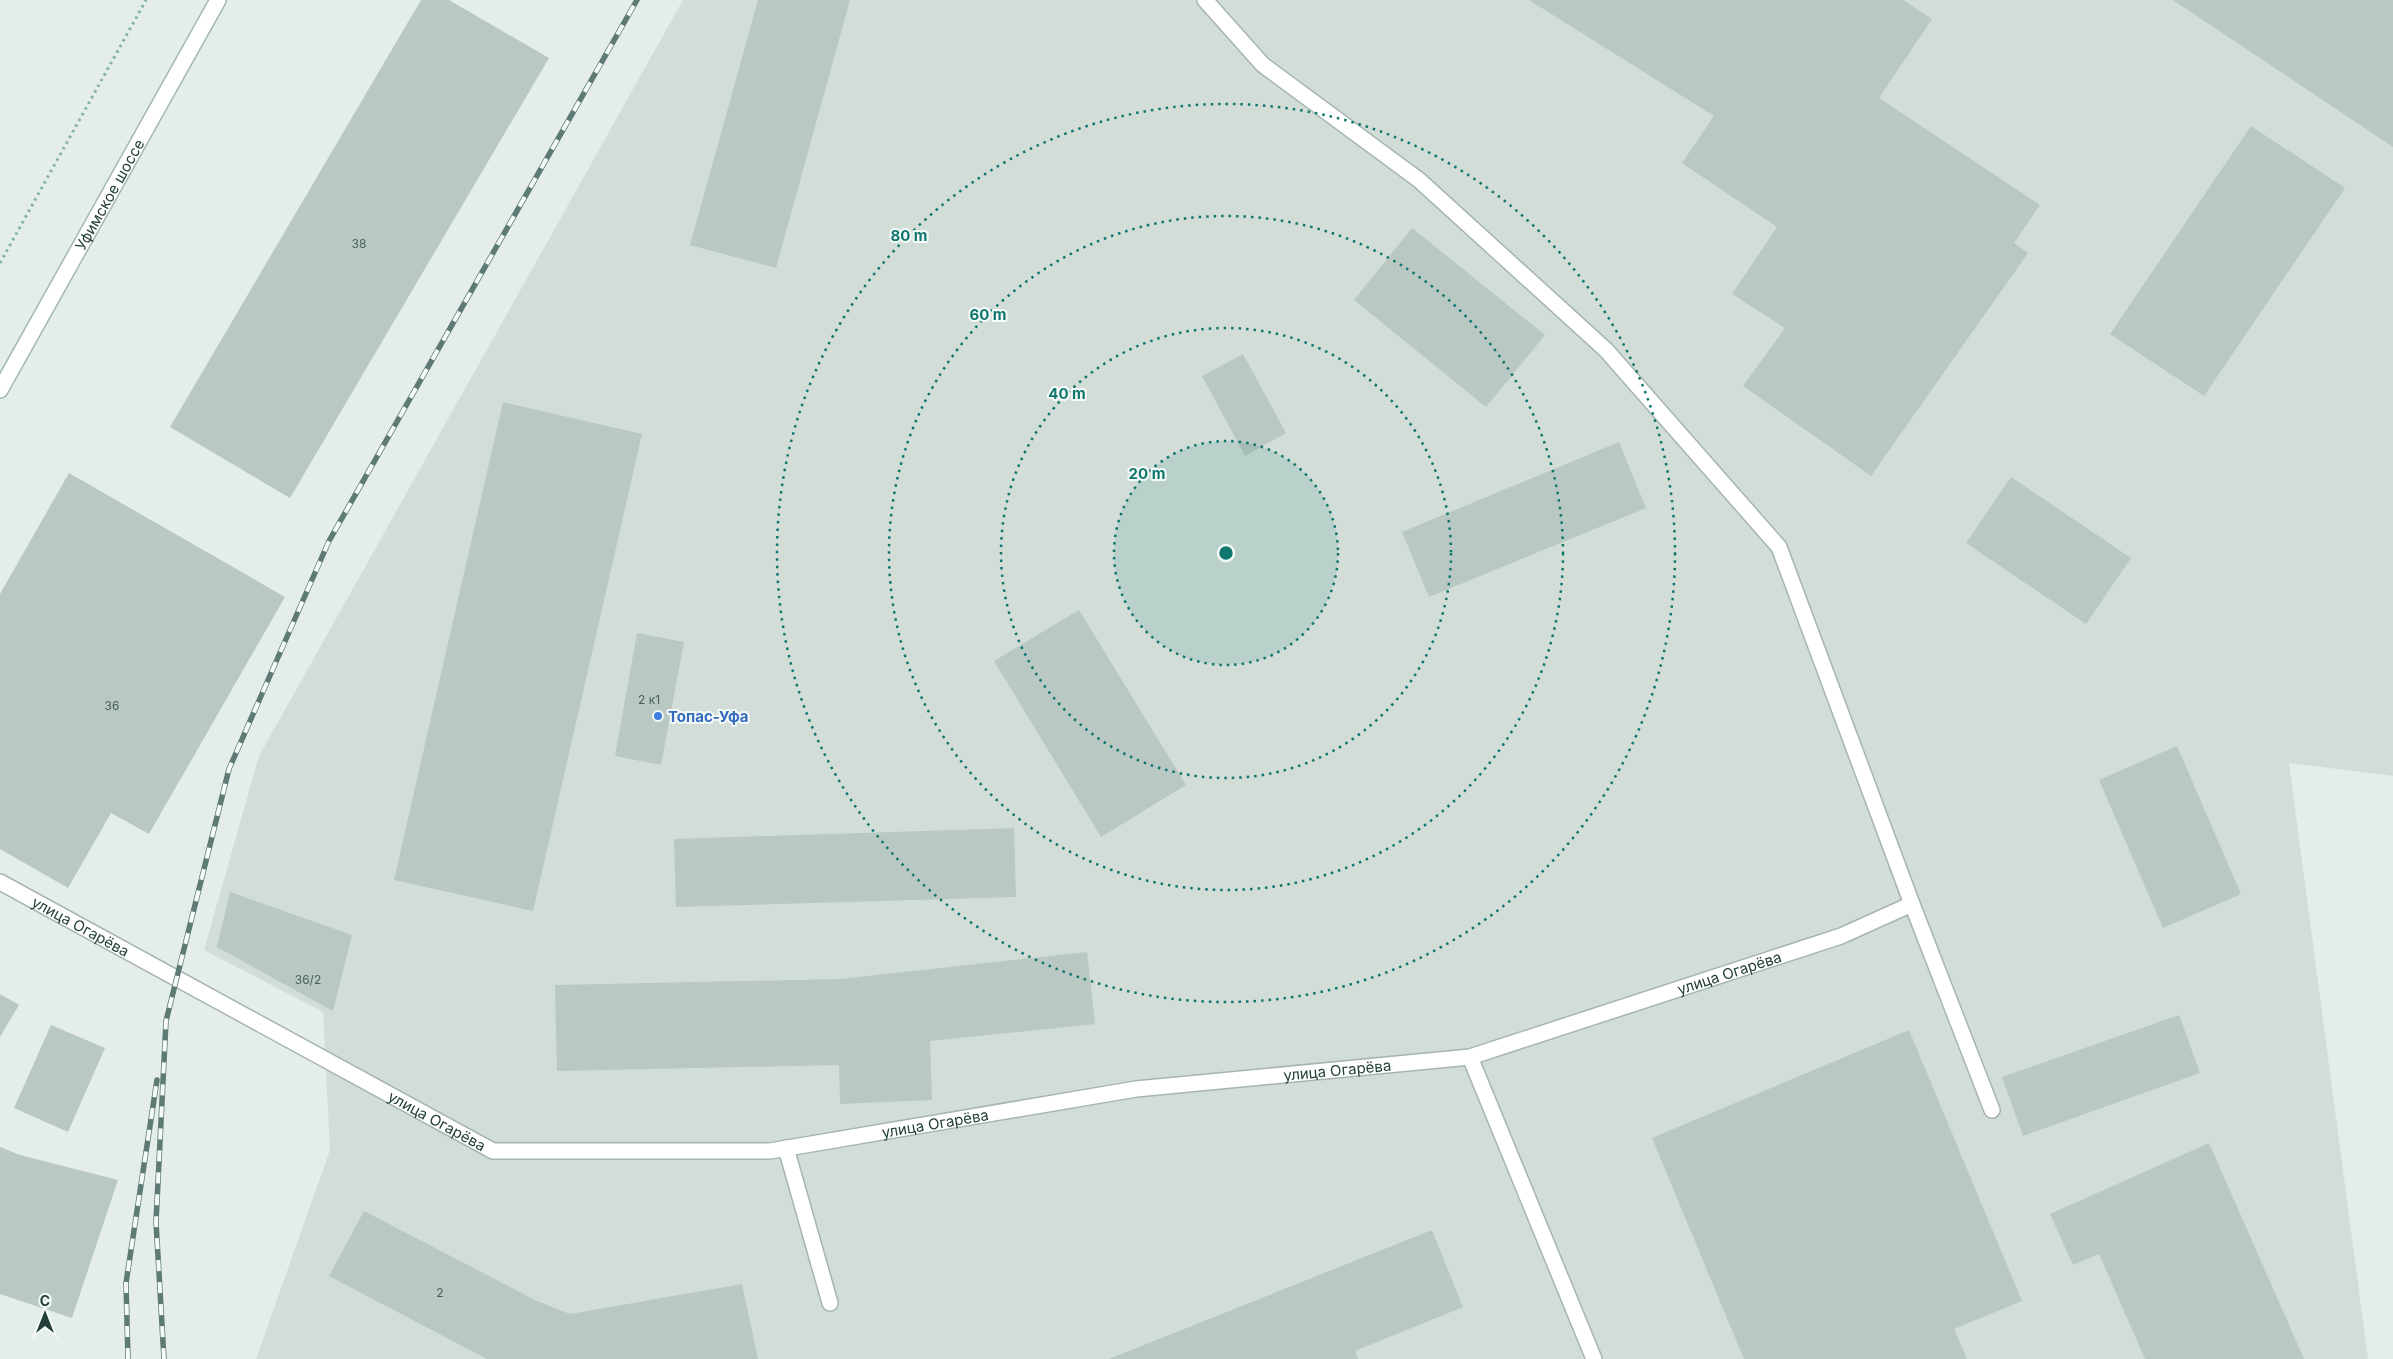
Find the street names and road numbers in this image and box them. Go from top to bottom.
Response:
street label: Уфимское шоссе [71,135,148,254]
street label: улица Огарёва [29,892,133,960]
street label: улица Огарёва [1675,947,1784,998]
street label: улица Огарёва [1282,1055,1392,1084]
street label: улица Огарёва [385,1086,489,1155]
street label: улица Огарёва [880,1105,990,1141]

